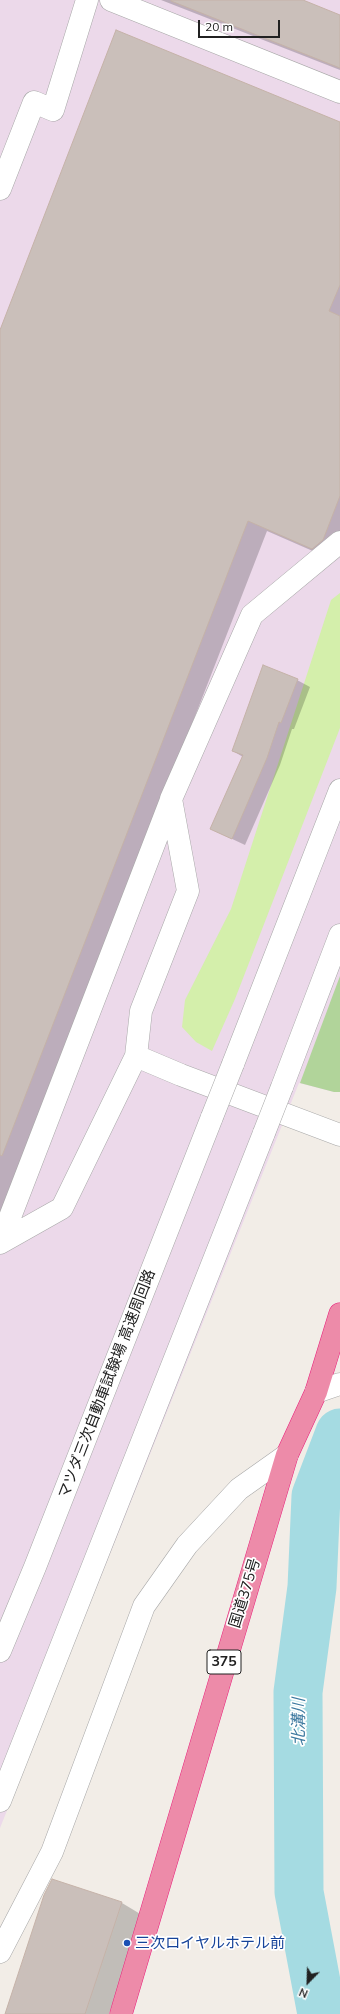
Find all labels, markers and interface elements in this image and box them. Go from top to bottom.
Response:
scale bar [200,12,282,38]
text: 20 m [205,19,233,34]
street label: マツダ三次自動車試験場 高速周回路 [55,1267,159,1501]
street label: 国道375号 [226,1556,264,1630]
road number: 375 [207,1650,241,1674]
water label: 北溝川 [289,1698,309,1746]
place label: 三次ロイヤルホテル前 [135,1934,285,1952]
marker: 三次ロイヤルホテル前 [122,1938,132,1948]
north arrow [288,1962,328,2002]
text: N [297,1985,310,2001]

